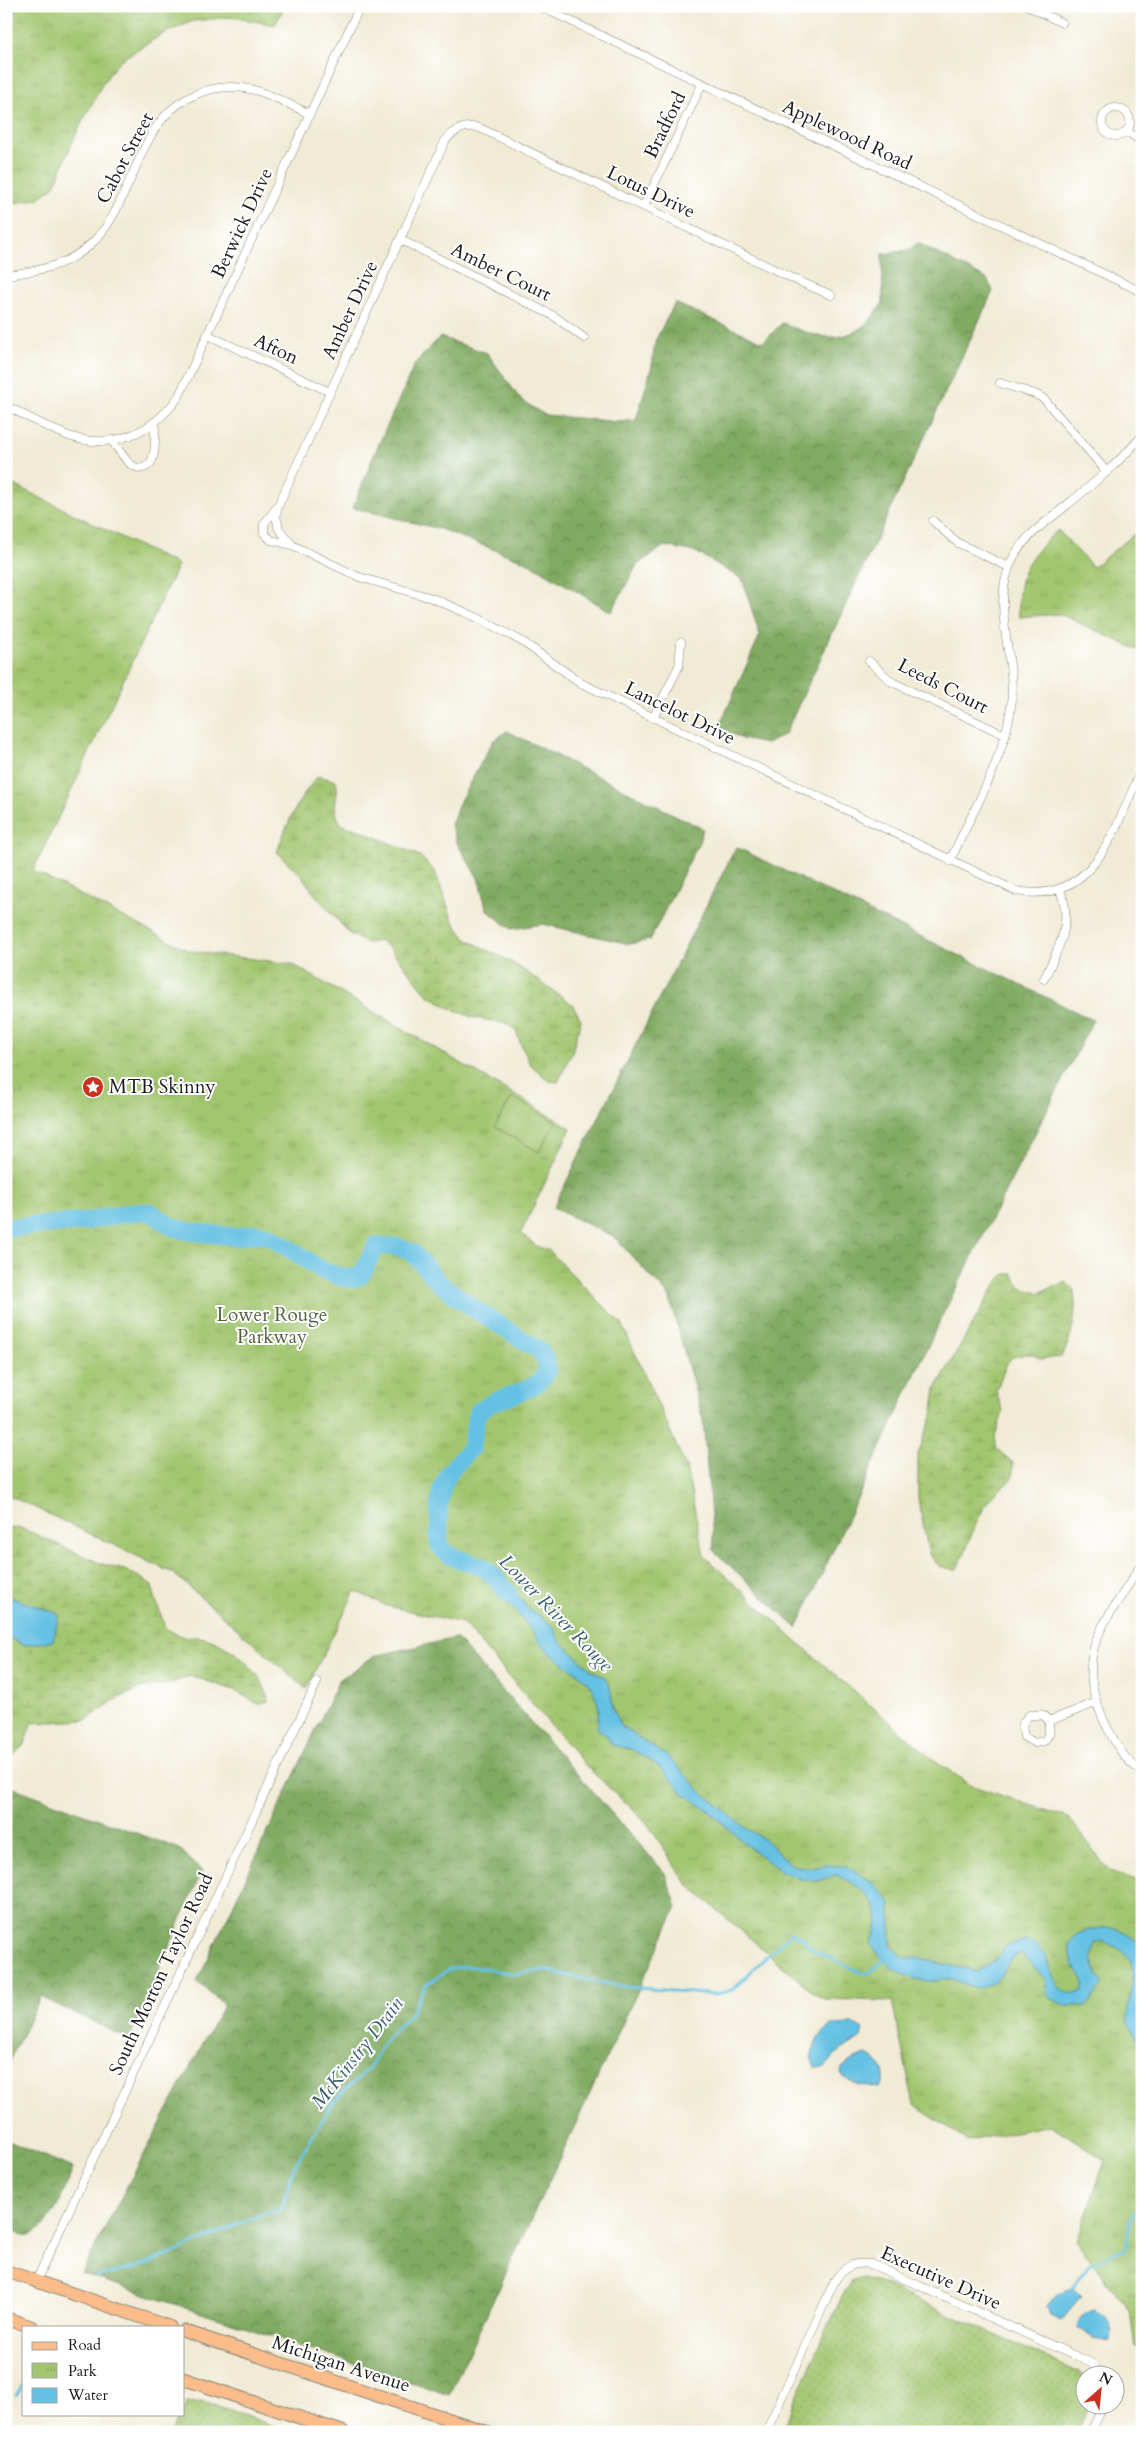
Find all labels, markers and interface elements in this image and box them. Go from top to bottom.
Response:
street label: Bradford [638,87,692,163]
street label: Applewood Road [778,94,916,176]
street label: Cabot Street [90,108,160,208]
street label: Lotus Drive [602,159,700,225]
street label: Berwick Drive [205,164,279,282]
street label: Amber Court [446,237,556,307]
street label: Amber Drive [316,256,384,364]
street label: Afton [249,327,303,371]
street label: Leeds Court [893,652,993,720]
street label: Lancelot Drive [620,675,740,751]
place label: MTB Skinny [109,1074,216,1100]
place icon: MTB Skinny [81,1075,105,1099]
park label: Lower Rouge Parkway [217,1302,327,1350]
water label: Lower River Rouge [493,1548,619,1678]
street label: South Morton Taylor Road [103,1869,219,2079]
water label: McKinstry Drain [305,1991,409,2115]
street label: Executive Drive [877,2240,1005,2316]
legend [22,2326,185,2416]
street label: Michigan Avenue [268,2329,414,2399]
text: Road [68,2335,101,2355]
text: Park [68,2361,97,2381]
north arrow [1076,2366,1126,2416]
text: N [1096,2368,1115,2390]
text: Water [67,2385,109,2405]

